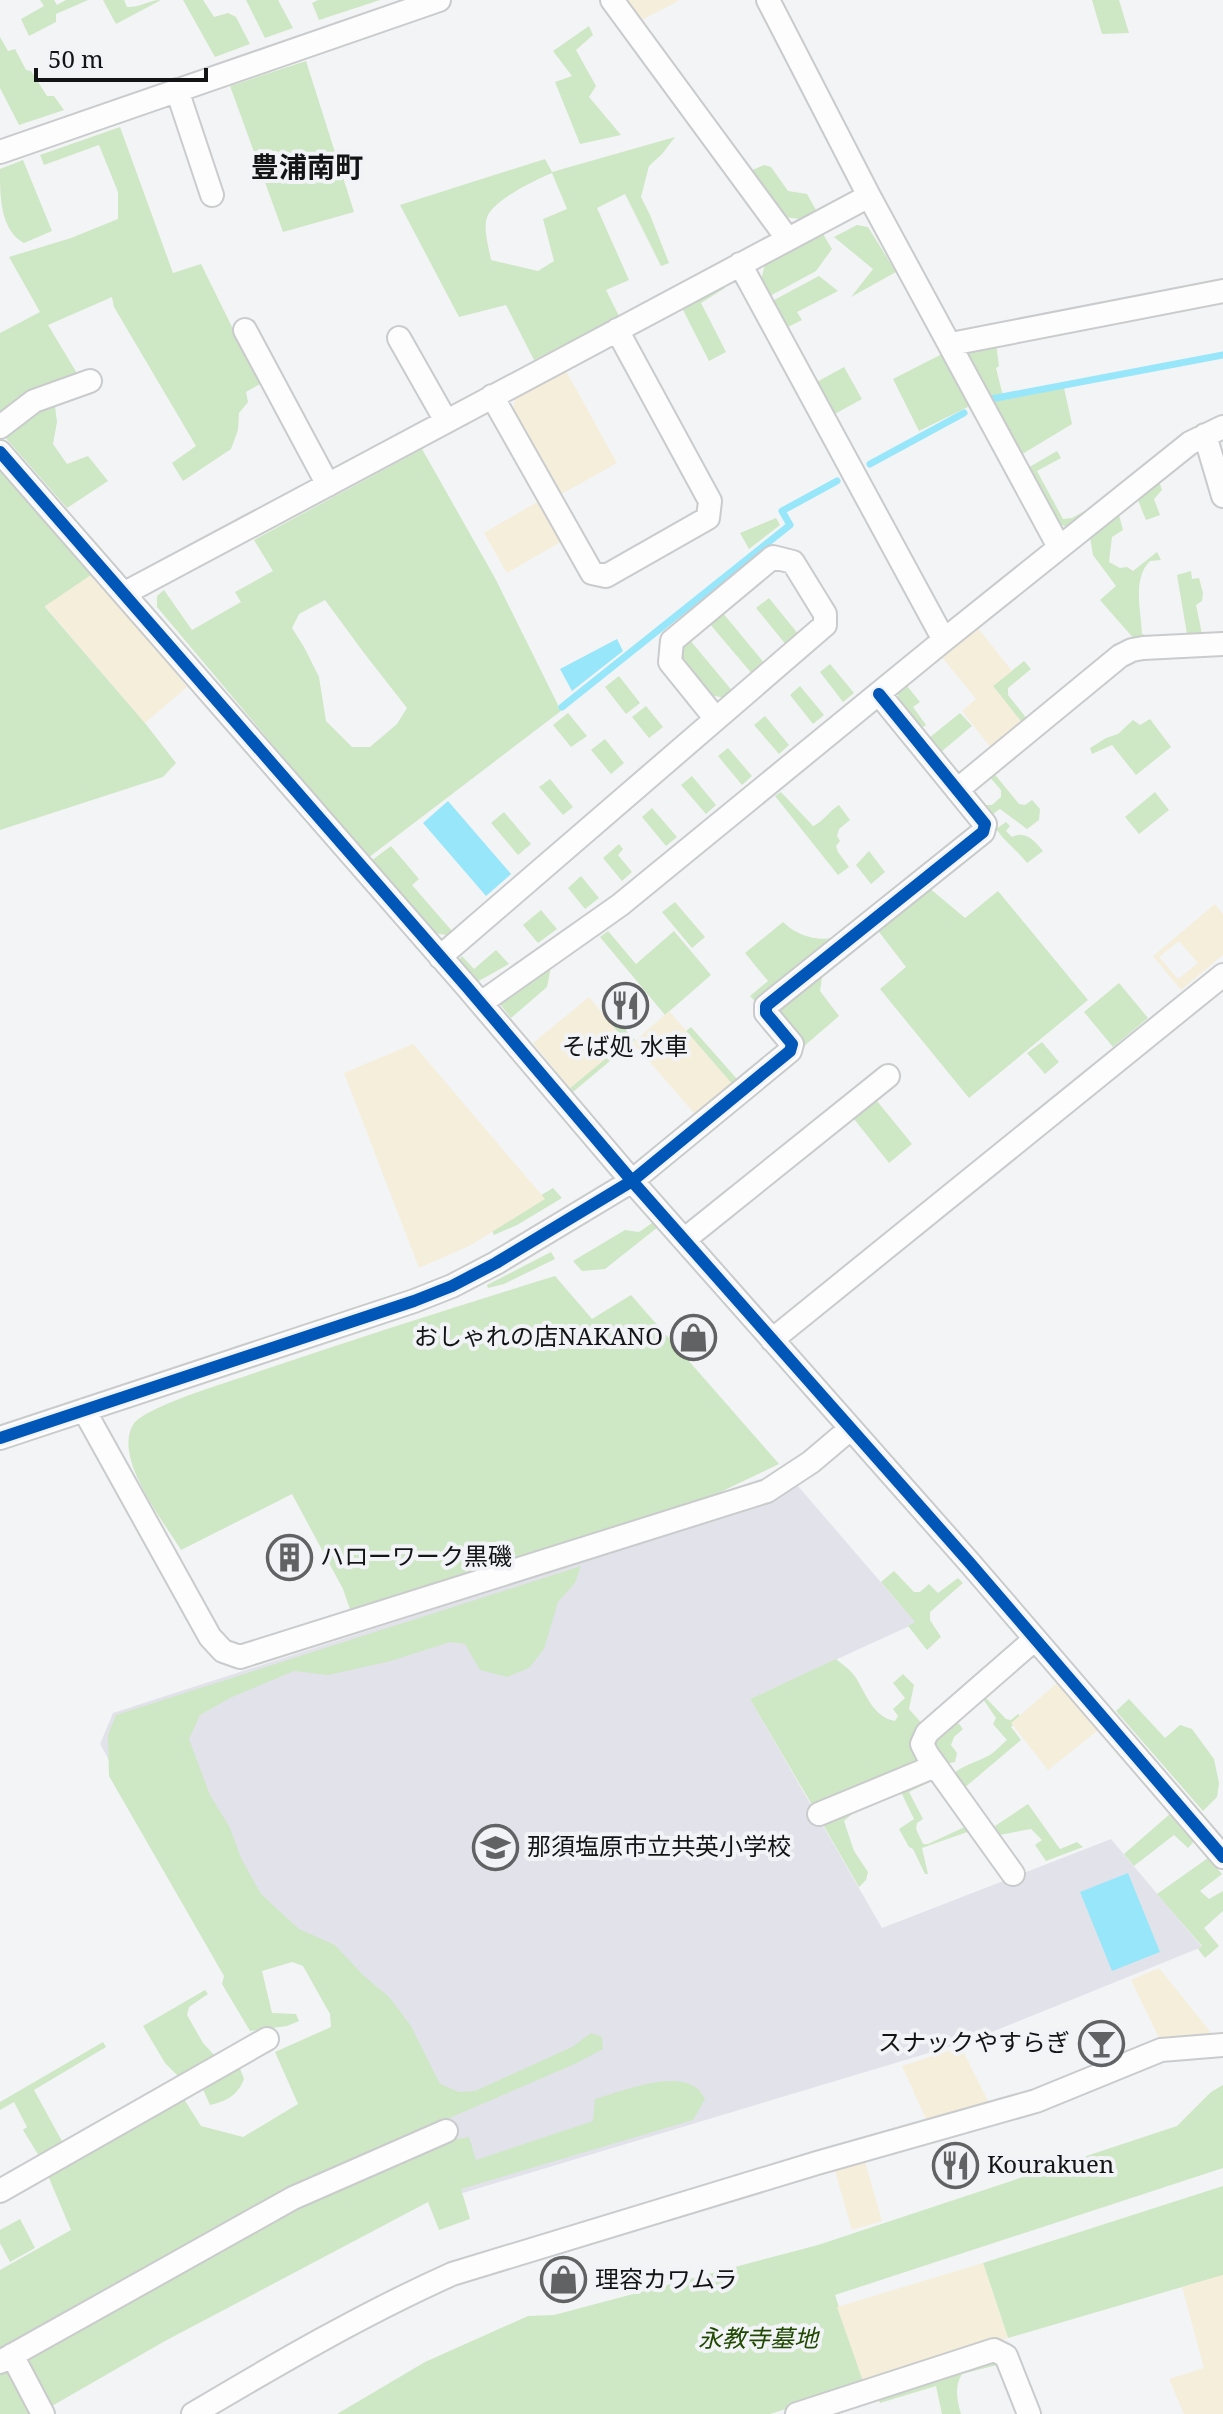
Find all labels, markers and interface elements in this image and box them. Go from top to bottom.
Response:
scale bar [36,32,206,82]
text: 50 m [48,42,104,75]
district label: 豊浦南町 [251,147,363,185]
restaurant icon: そば処 水車 [601,981,649,1029]
place label: そば処 水車 [562,1029,688,1062]
shop icon: おしゃれの店NAKANO [670,1313,718,1361]
place label: おしゃれの店NAKANO [414,1319,663,1352]
building icon: ハローワーク黒磯 [265,1533,313,1581]
place label: ハローワーク黒磯 [320,1539,512,1572]
school or university icon: 那須塩原市立共英小学校 [472,1823,520,1871]
place label: 那須塩原市立共英小学校 [527,1829,791,1862]
bar icon: スナックやすらぎ [1077,2019,1125,2067]
place label: スナックやすらぎ [878,2025,1070,2058]
restaurant icon: Kourakuen [932,2141,980,2189]
place label: Kourakuen [987,2147,1114,2180]
shop icon: 理容カワムラ [540,2256,588,2304]
place label: 理容カワムラ [595,2262,738,2295]
park label: 永教寺墓地 [698,2321,821,2354]

